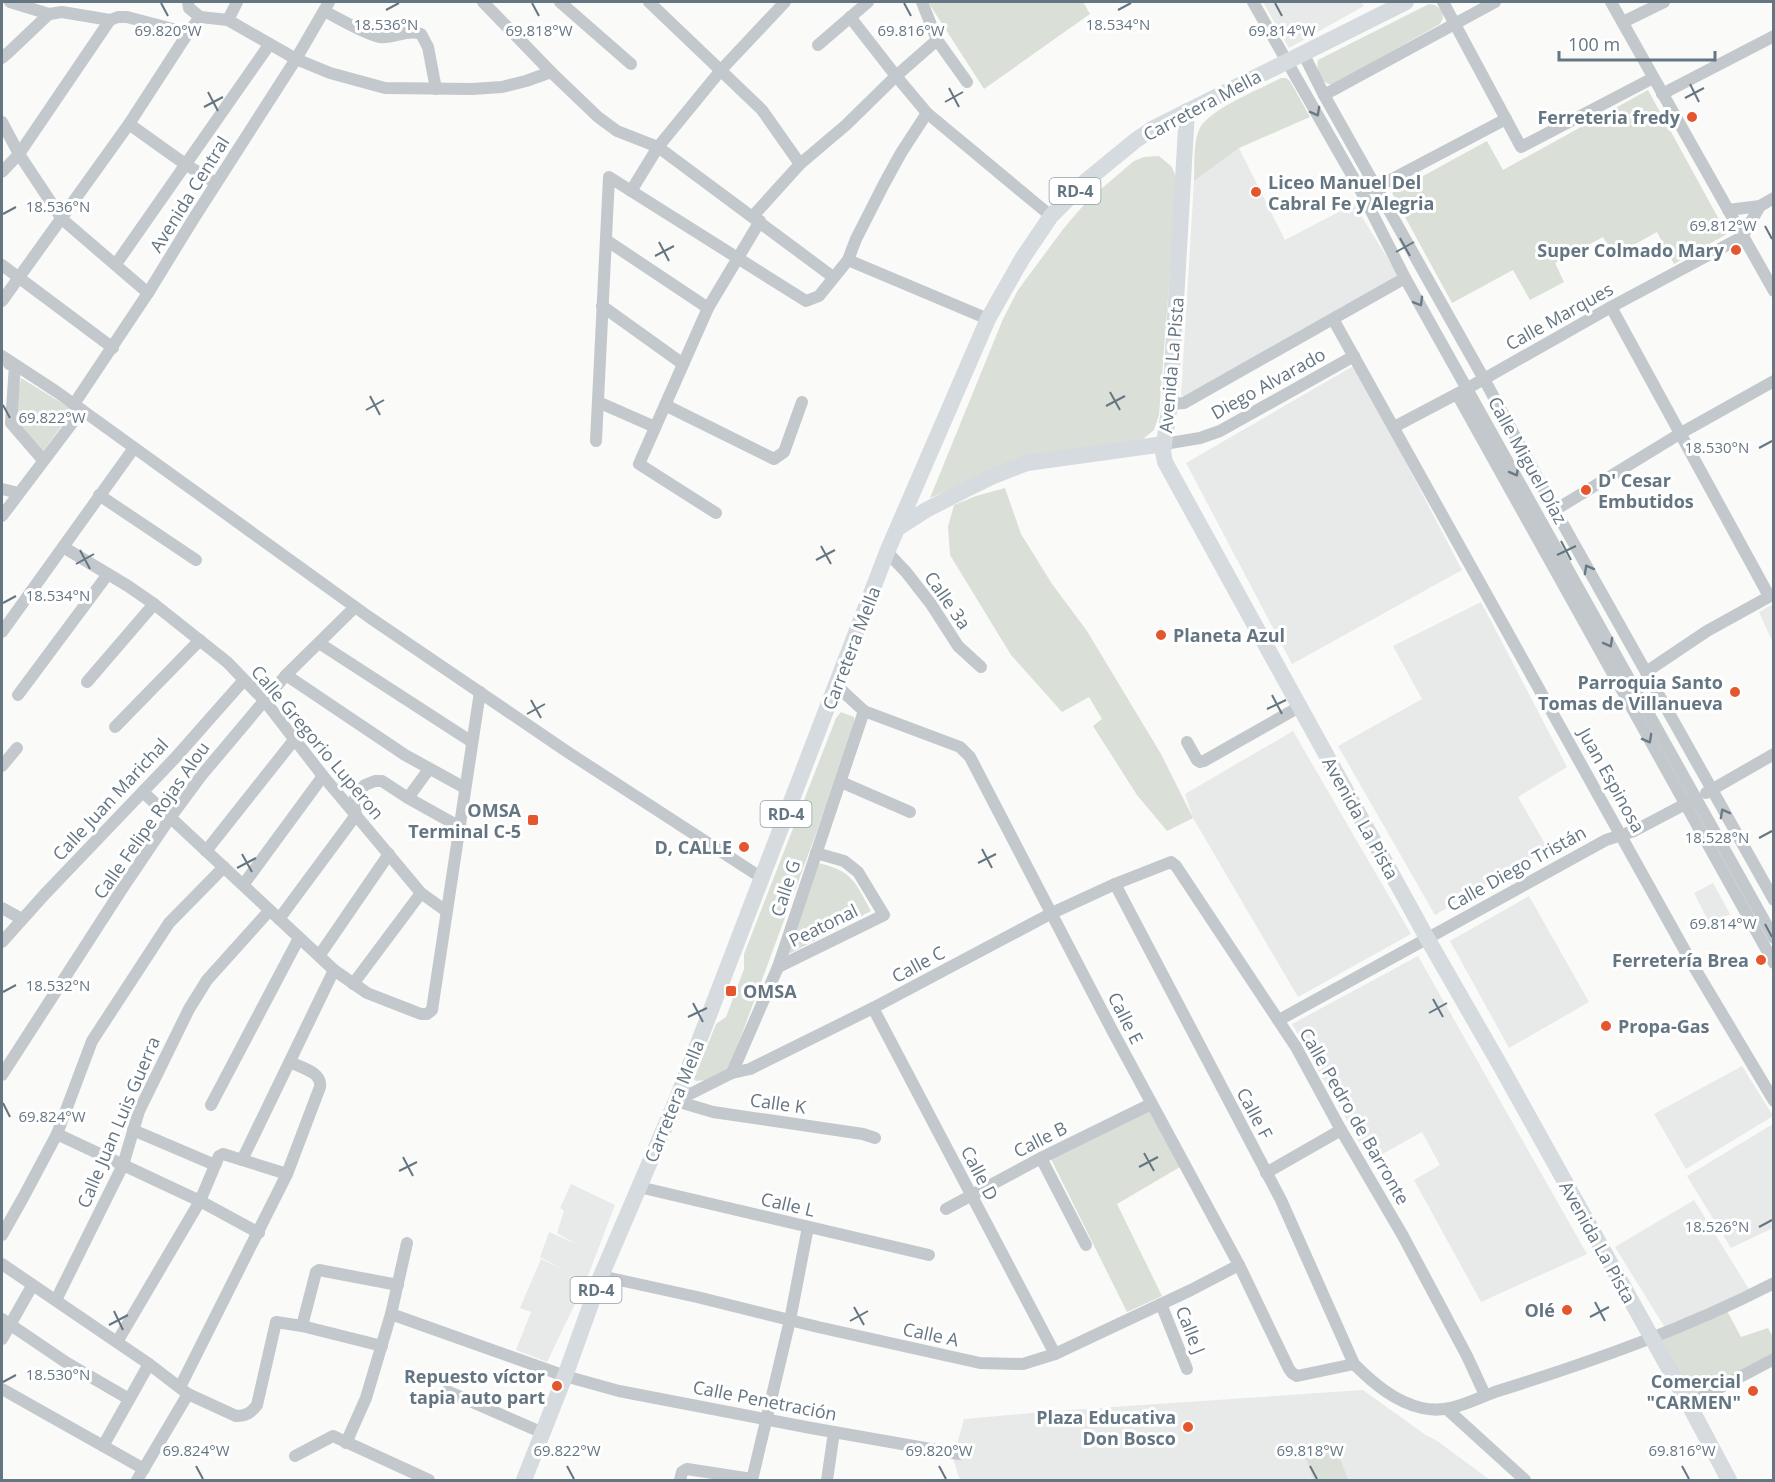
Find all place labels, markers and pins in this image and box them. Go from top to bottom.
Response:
place label: Ferreteria fredy [1537,105,1681,129]
marker: Ferreteria fredy [1685,110,1699,124]
place label: Liceo Manuel Del Cabral Fe y Alegria [1268,170,1434,215]
marker: Liceo Manuel Del Cabral Fe y Alegria [1249,185,1263,199]
place label: Super Colmado Mary [1537,238,1725,262]
marker: Super Colmado Mary [1729,243,1743,257]
place label: D' Cesar Embutidos [1598,468,1694,513]
marker: D' Cesar Embutidos [1579,483,1593,497]
place label: Planeta Azul [1173,623,1285,647]
marker: Planeta Azul [1154,628,1168,642]
place label: Parroquia Santo Tomas de Villanueva [1538,670,1723,715]
marker: Parroquia Santo Tomas de Villanueva [1728,685,1742,699]
place label: OMSA Terminal C-5 [408,798,522,843]
marker: OMSA Terminal C-5 [526,813,540,827]
place label: D, CALLE [655,835,732,859]
marker: D, CALLE [737,840,751,854]
place label: Ferretería Brea [1612,948,1749,972]
marker: Ferretería Brea [1754,953,1768,967]
place label: OMSA [743,979,797,1003]
marker: OMSA [724,984,738,998]
place label: Propa-Gas [1618,1014,1710,1038]
marker: Propa-Gas [1599,1019,1613,1033]
place label: Olé [1525,1298,1555,1322]
marker: Olé [1560,1303,1574,1317]
place label: Repuesto víctor tapia auto part [404,1364,545,1409]
place label: Comercial "CARMEN" [1647,1369,1741,1414]
marker: Repuesto víctor tapia auto part [550,1379,564,1393]
marker: Comercial "CARMEN" [1746,1384,1760,1398]
place label: Plaza Educativa Don Bosco [1036,1405,1176,1450]
marker: Plaza Educativa Don Bosco [1181,1420,1195,1434]

